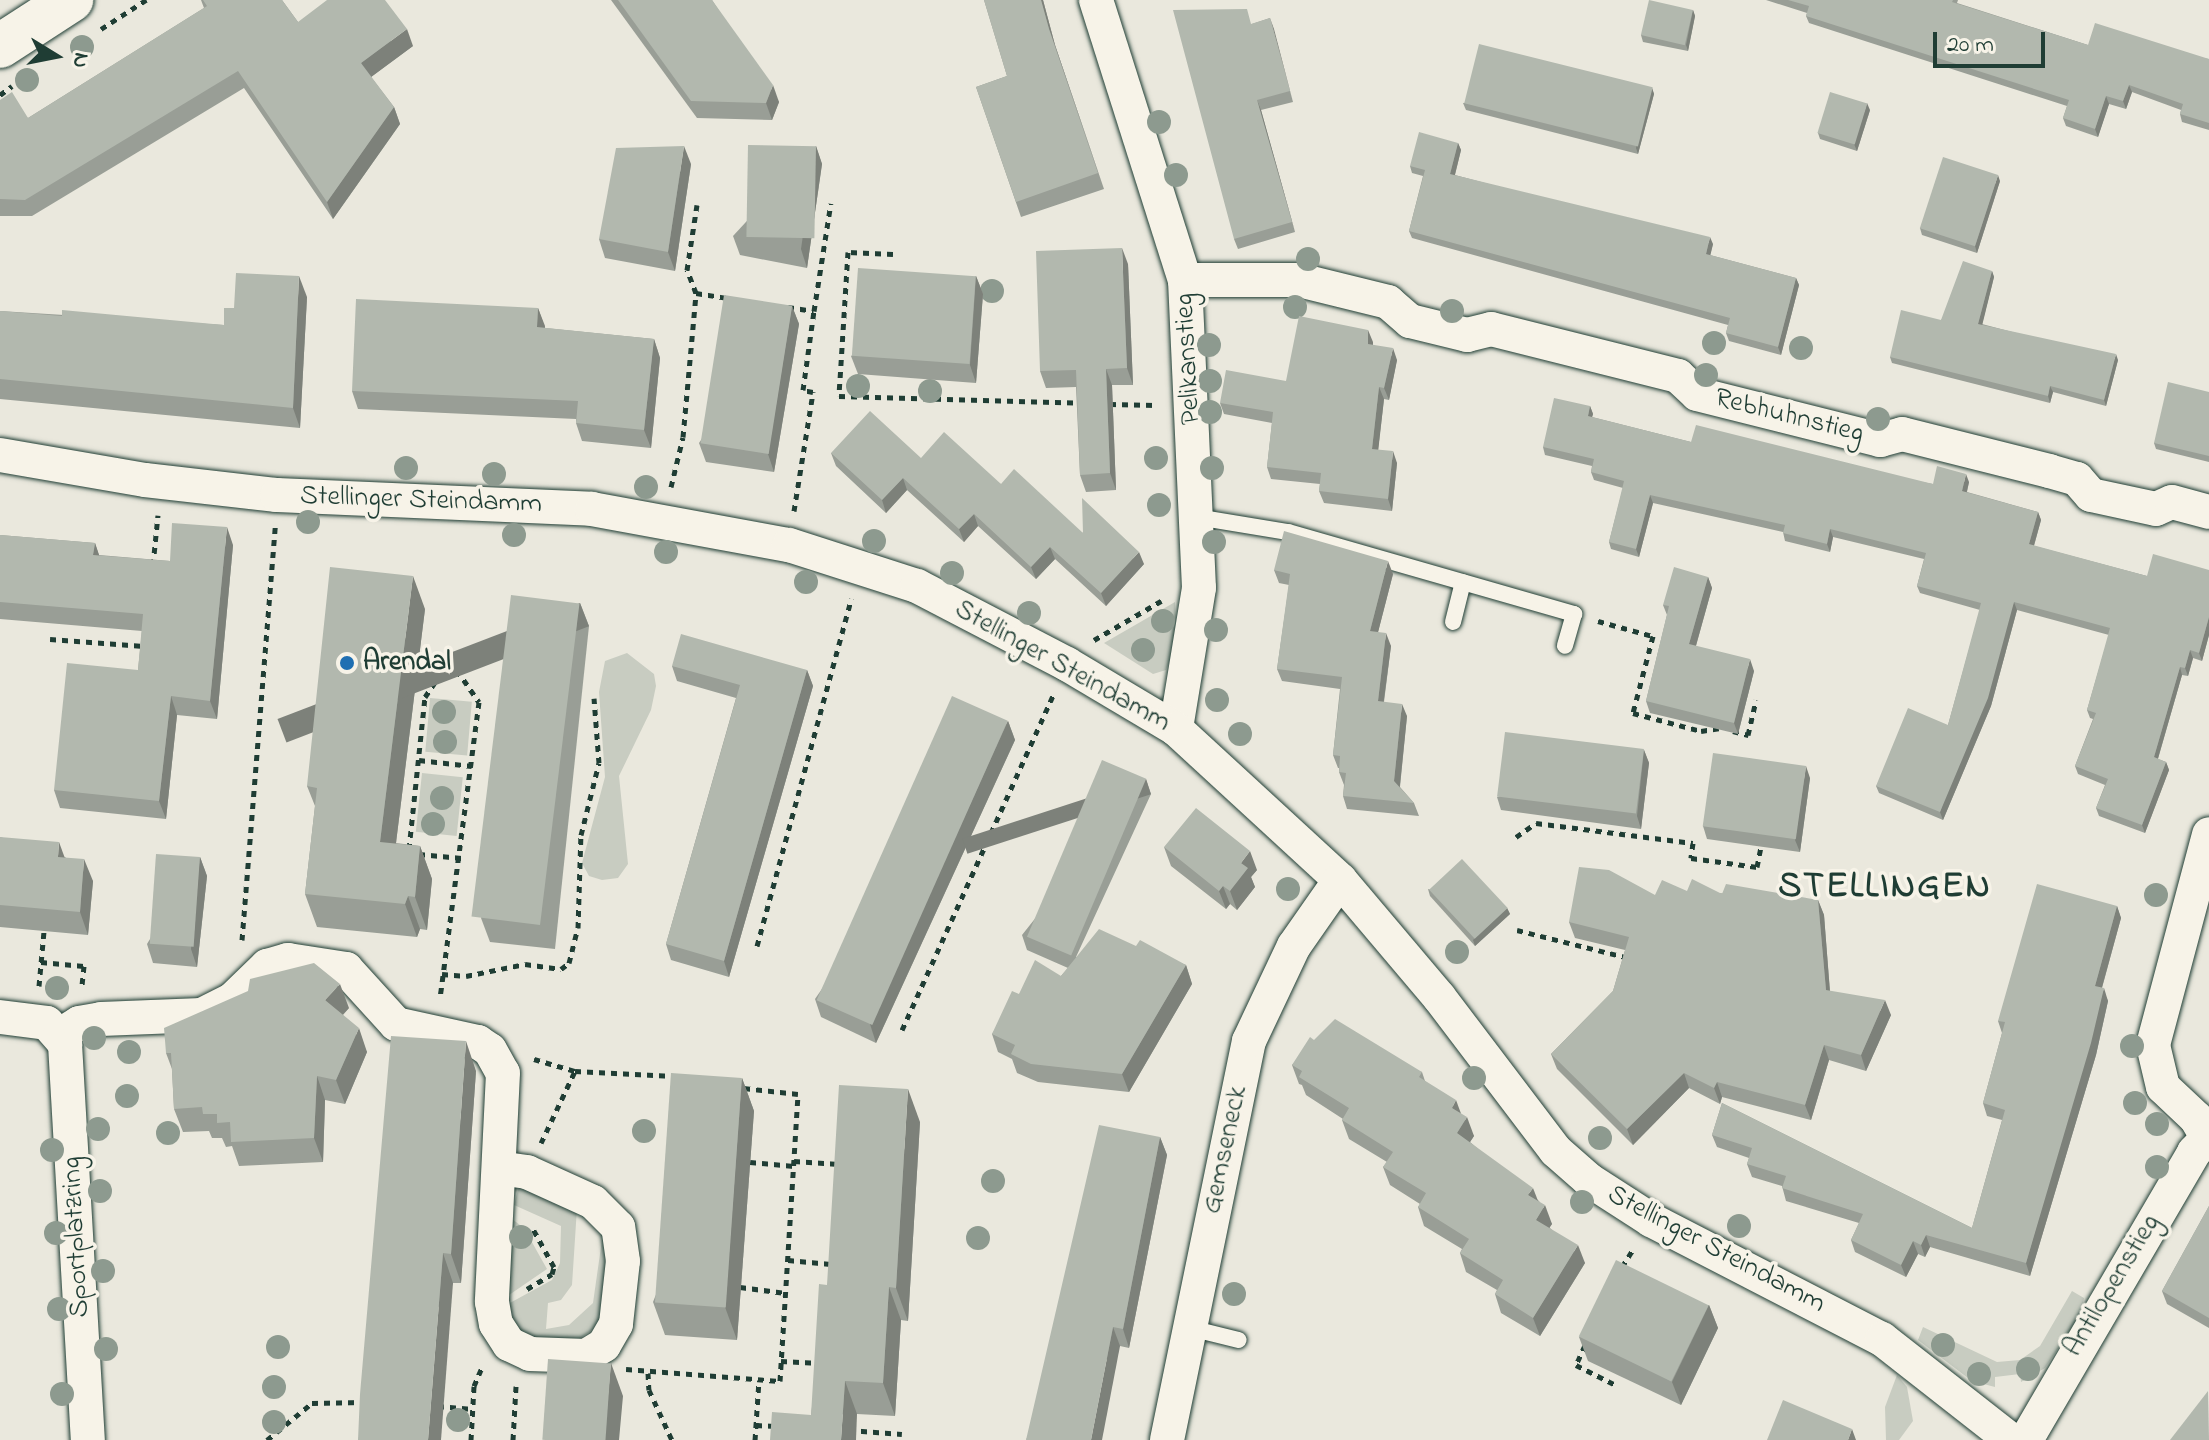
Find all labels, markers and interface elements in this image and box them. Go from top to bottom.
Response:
north arrow [16,16,96,96]
scale bar [1937,16,2049,66]
text: 20 m [1947,28,1994,63]
text: N [63,50,97,70]
street label: Pelikanstieg [1169,292,1209,426]
street label: Rebhuhnstieg [1711,382,1867,452]
street label: Stellinger Steindamm [299,480,543,522]
street label: Stellinger Steindamm [948,594,1176,740]
place label: Arendal [363,646,451,680]
marker: Arendal [338,654,356,672]
district label: STELLINGEN [1778,866,1992,910]
street label: Gemseneck [1196,1083,1256,1217]
street label: Sportplatzring [56,1156,98,1318]
street label: Stellinger Steindamm [1601,1178,1831,1322]
street label: Antilopenstieg [2057,1209,2169,1363]

